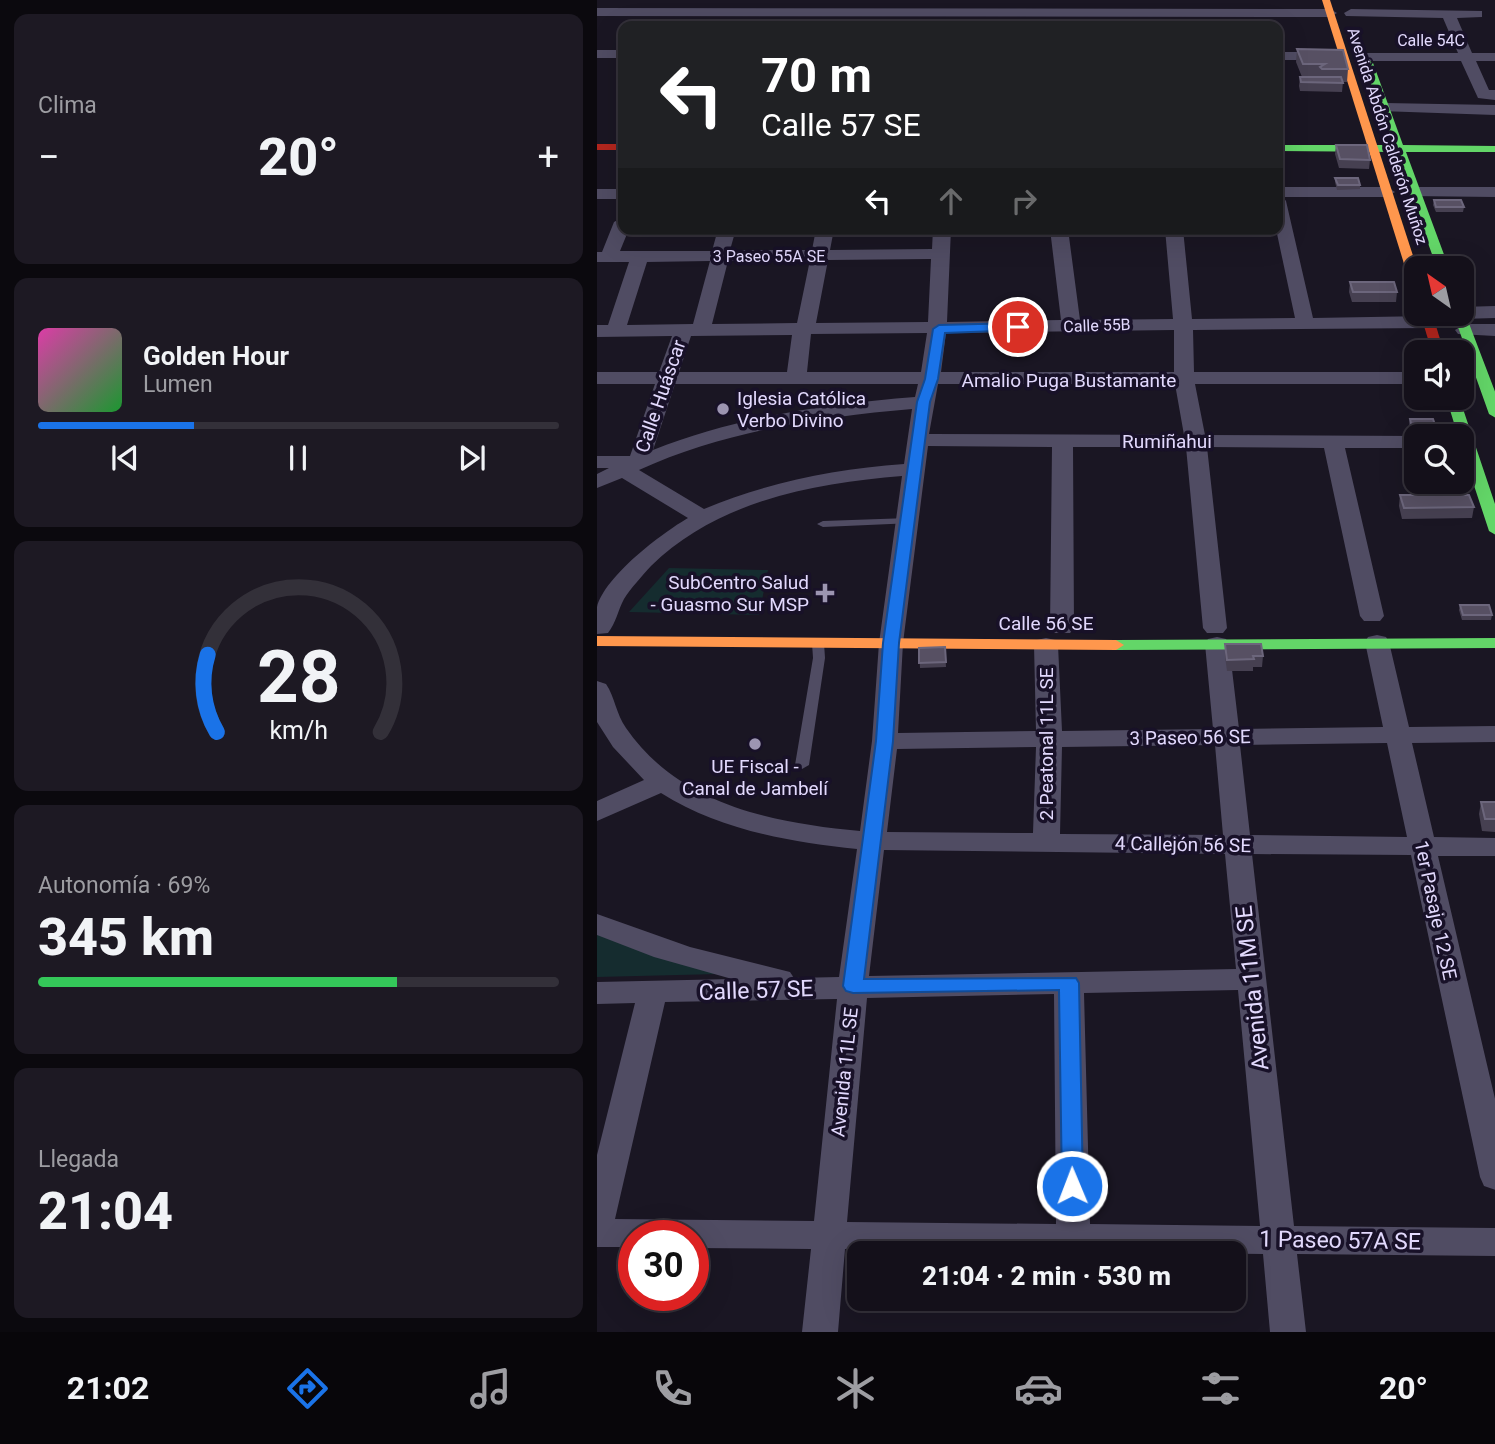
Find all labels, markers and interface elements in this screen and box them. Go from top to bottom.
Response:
street label: Avenida Abdón Calderón Muñoz [1343,25,1432,247]
street label: Calle 54C [1397,31,1465,50]
text: 70 m [761,47,872,104]
icon: left [646,49,737,140]
text: Clima [38,92,97,119]
text: Calle 57 SE [761,106,921,144]
text: 20° [258,127,339,188]
text: − [38,135,60,179]
text: + [537,135,559,179]
icon: left [859,182,897,220]
icon: ahead [932,182,970,220]
icon: right [1005,182,1043,220]
street label: 3 Paseo 55A SE [713,247,825,266]
north arrow [1404,256,1474,326]
map controls [1404,256,1474,494]
pin [988,297,1048,357]
icon: arrive [999,308,1037,346]
street label: Calle 55B [1063,315,1131,336]
street label: Calle Huáscar [630,336,691,456]
button: sound [1404,340,1474,410]
text: Golden Hour [143,341,289,371]
street label: Amalio Puga Bustamante [962,369,1176,392]
text: Lumen [143,371,213,398]
place label: Iglesia Católica Verbo Divino [737,387,866,432]
marker: Iglesia Católica Verbo Divino [715,401,731,417]
button: search [1404,424,1474,494]
street label: Rumiñahui [1122,430,1212,453]
icon: previous [106,439,144,477]
icon: pause [279,439,317,477]
icon: next [453,439,491,477]
place label: SubCentro Salud - Guasmo Sur MSP [651,571,809,616]
marker: SubCentro Salud - Guasmo Sur MSP [815,583,835,603]
street label: Calle 56 SE [999,612,1094,635]
text: 28 [257,634,340,720]
street label: 2 Peatonal 11L SE [1035,667,1058,821]
text: km/h [269,716,328,745]
street label: 3 Paseo 56 SE [1129,725,1251,750]
marker: UE Fiscal - Canal de Jambelí [747,736,763,752]
place label: UE Fiscal - Canal de Jambelí [682,755,829,800]
street label: 4 Callejón 56 SE [1115,832,1251,857]
street label: 1er Pasaje 12 SE [1410,838,1462,982]
text: Autonomía · 69% [38,872,210,899]
street label: Avenida 11M SE [1230,904,1275,1072]
text: 345 km [38,907,214,968]
street label: Calle 57 SE [698,975,814,1006]
street label: Avenida 11L SE [826,1006,863,1138]
text: Llegada [38,1146,119,1173]
position arrow [1035,1149,1109,1223]
text: 21:04 [38,1181,173,1242]
speed limit sign: 30 [618,1220,709,1311]
street label: 1 Paseo 57A SE [1259,1226,1421,1255]
text: 21:04 · 2 min · 530 m [922,1261,1171,1291]
icon: directions [283,1364,332,1413]
icon: music [466,1364,515,1413]
icon: phone [648,1364,697,1413]
icon: climate [831,1364,880,1413]
icon: car [1014,1364,1063,1413]
icon: filters [1196,1364,1245,1413]
text: 21:02 [67,1369,149,1407]
text: 20° [1379,1369,1428,1407]

